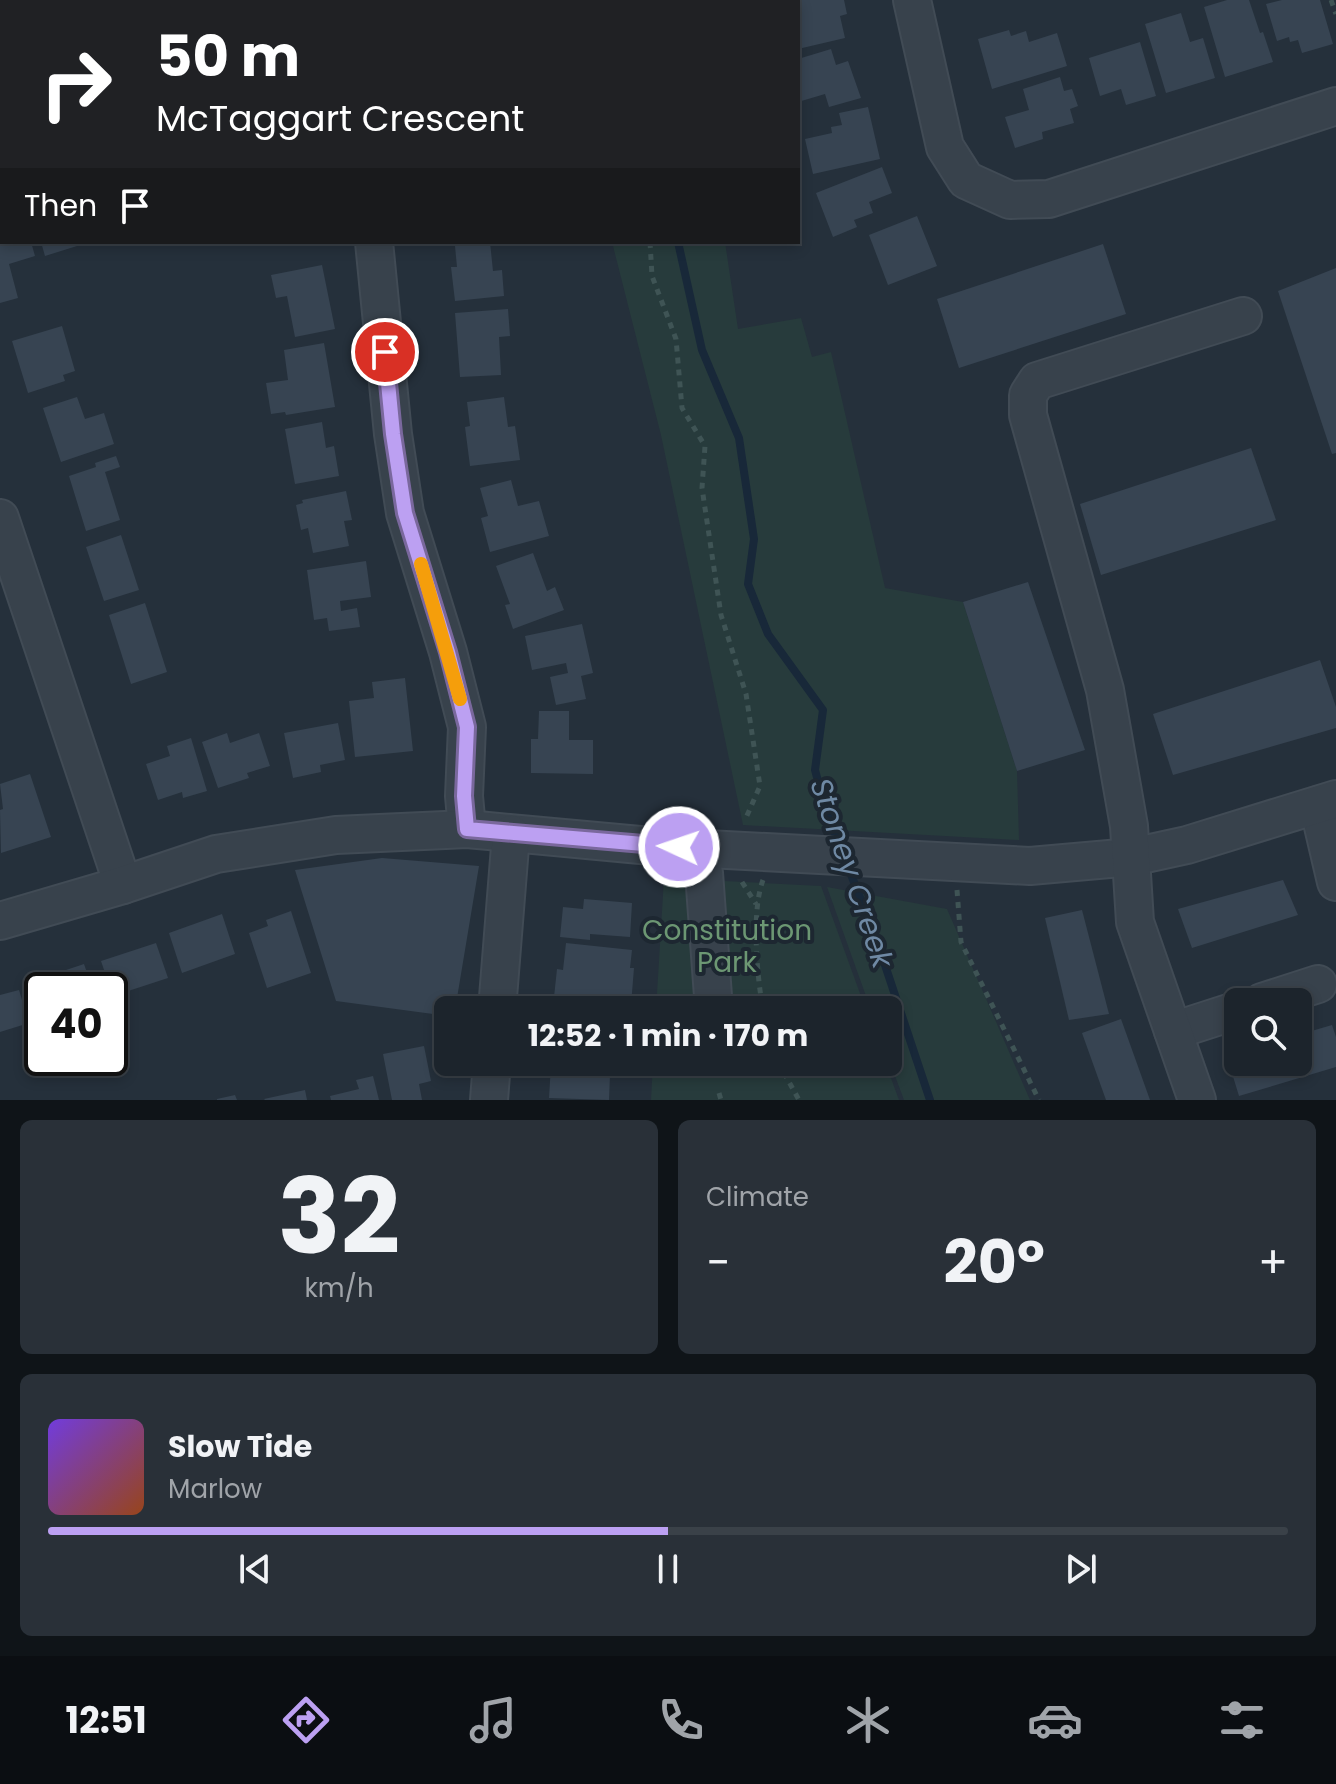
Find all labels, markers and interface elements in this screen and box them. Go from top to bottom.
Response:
text: 50 m [156,17,300,96]
icon: right [24,32,128,136]
text: McTaggart Crescent [156,93,524,144]
text: Then [24,184,97,227]
icon: arrive [113,184,157,228]
pin [351,318,419,386]
icon: arrive [363,330,407,374]
water label: Stoney Creek [799,772,905,975]
position arrow [637,805,721,889]
park label: Constitution Park [642,911,812,982]
speed limit sign: 40 [24,972,128,1076]
map controls [1224,988,1312,1076]
button: search [1224,988,1312,1076]
text: 12:52 · 1 min · 170 m [528,1014,808,1057]
text: 32 [278,1144,400,1289]
text: Climate [706,1179,809,1215]
text: 20° [944,1220,1045,1304]
text: − [706,1232,730,1293]
text: + [1258,1232,1288,1293]
text: km/h [304,1270,374,1306]
text: Slow Tide [168,1425,312,1468]
text: Marlow [168,1471,262,1507]
icon: previous [233,1547,277,1591]
icon: pause [646,1547,690,1591]
icon: next [1059,1547,1103,1591]
icon: directions [278,1692,334,1748]
icon: music [465,1692,521,1748]
icon: phone [653,1692,709,1748]
icon: climate [840,1692,896,1748]
icon: car [1027,1692,1083,1748]
icon: filters [1214,1692,1270,1748]
text: 12:51 [66,1695,147,1746]

